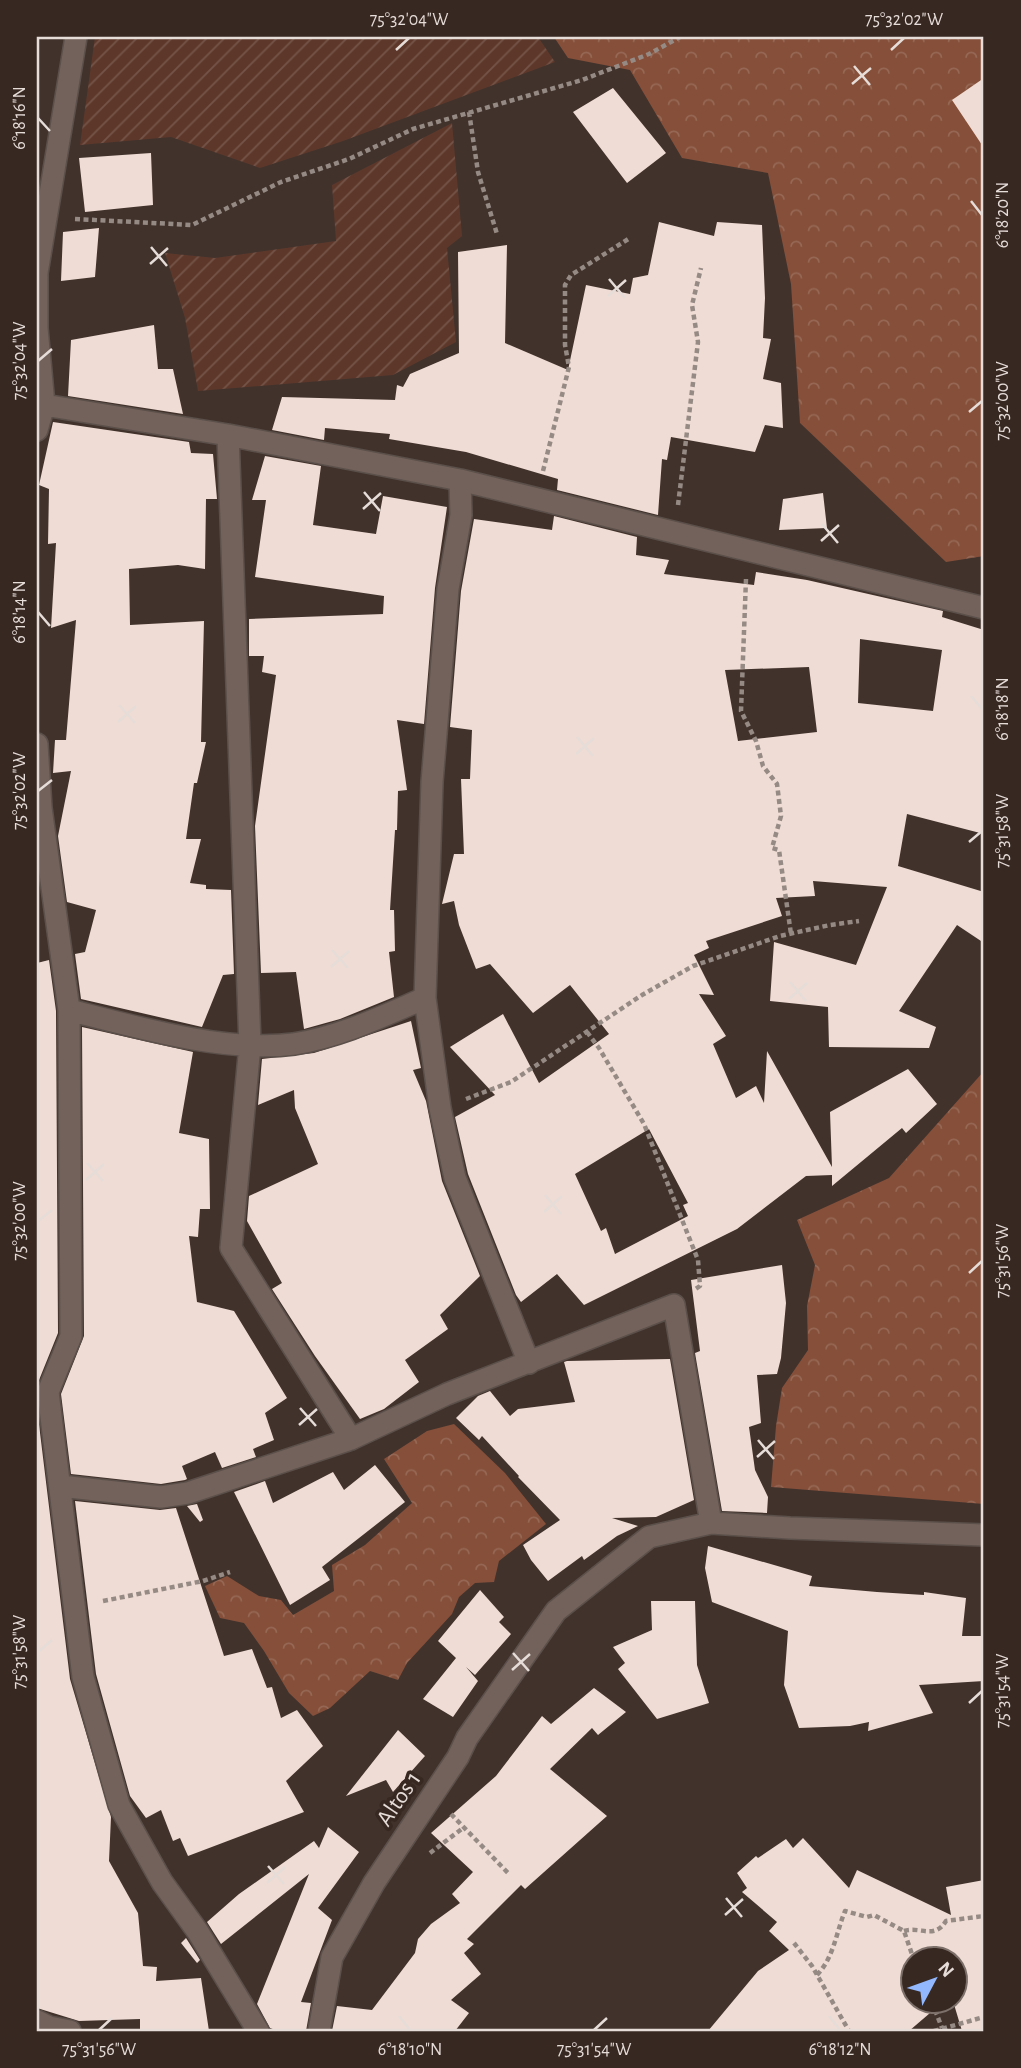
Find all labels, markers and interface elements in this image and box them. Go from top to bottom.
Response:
text: 75°32'04"W [370,11,448,29]
text: 75°32'02"W [865,11,943,29]
text: 6°18'16"N [11,86,29,150]
text: 6°18'20"N [994,182,1012,248]
text: 75°32'04"W [11,322,29,400]
text: 75°32'00"W [994,361,1012,441]
text: 6°18'14"N [11,580,29,644]
text: 6°18'18"N [994,677,1012,741]
text: 75°32'02"W [11,752,29,830]
text: 75°31'58"W [994,794,1012,868]
text: 75°32'00"W [11,1181,29,1261]
text: 75°31'56"W [994,1224,1012,1298]
text: 75°31'58"W [11,1615,29,1689]
text: 75°31'54"W [994,1654,1012,1728]
street label: Altos 1 [372,1767,426,1831]
north arrow [898,1946,968,2016]
text: N [934,1959,957,1981]
text: 75°31'56"W [62,2041,136,2059]
text: 6°18'10"N [378,2041,442,2059]
text: 75°31'54"W [557,2041,631,2059]
text: 6°18'12"N [808,2041,872,2059]

